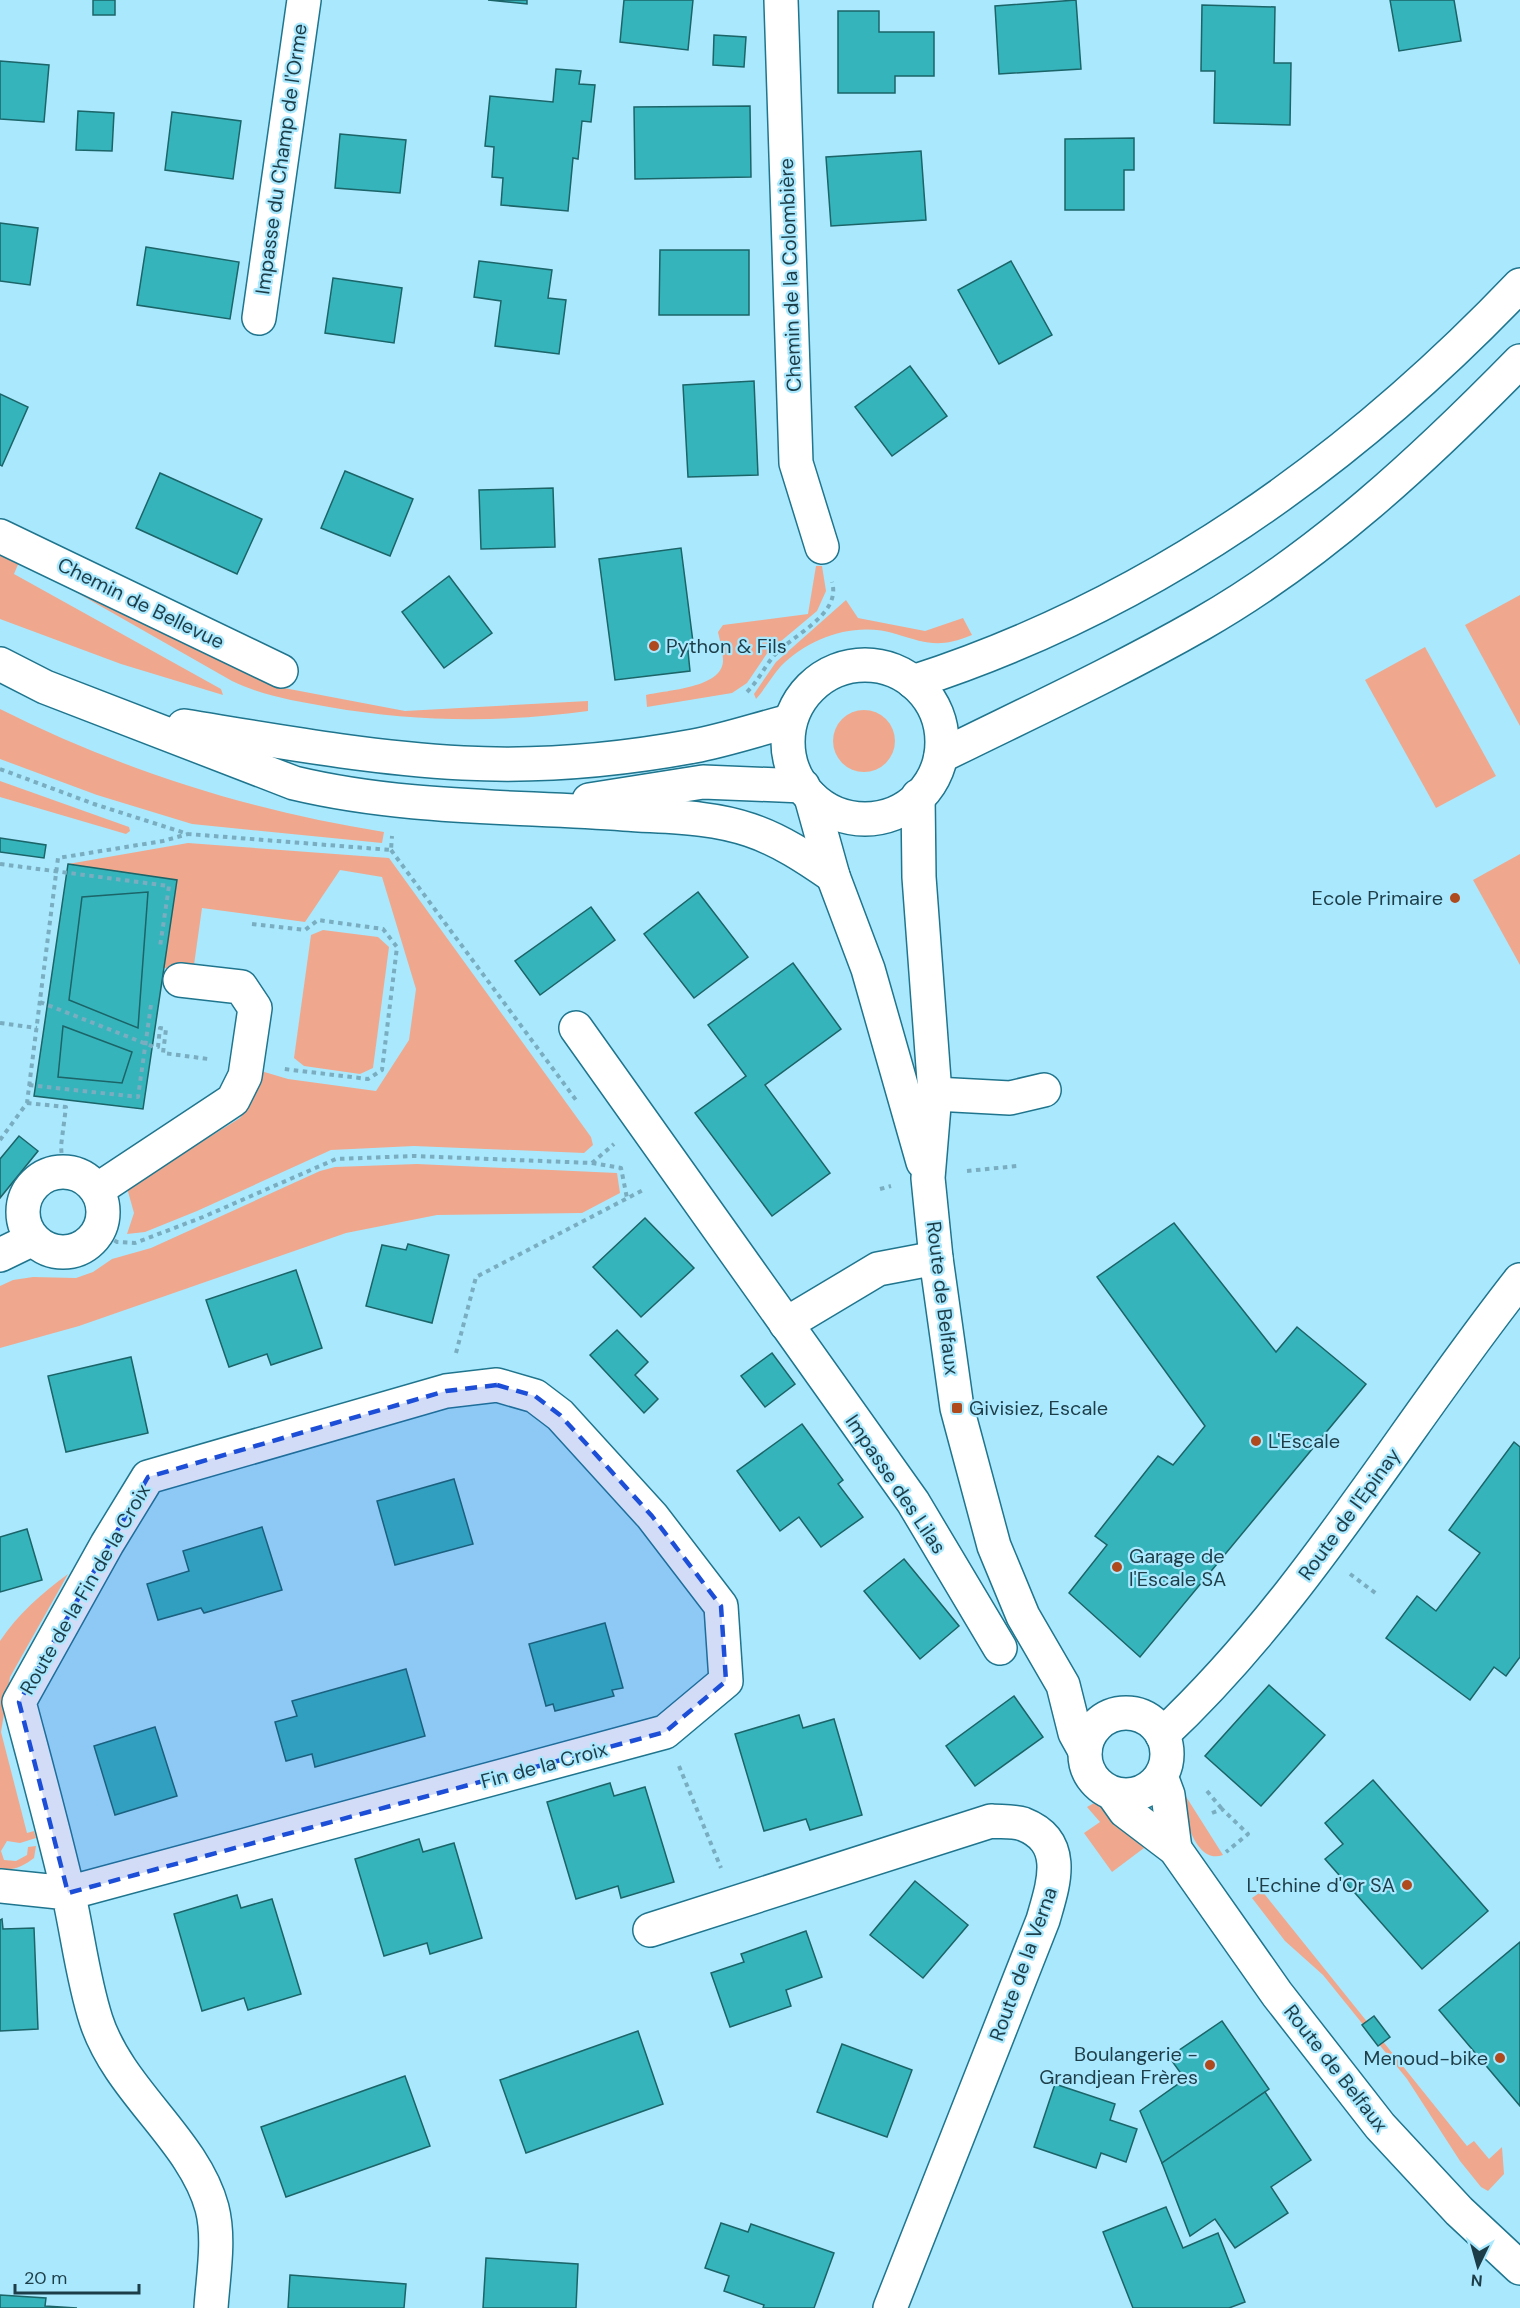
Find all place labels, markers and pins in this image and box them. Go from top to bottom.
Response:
place label: Python & Fils [666,633,787,659]
marker: Python & Fils [647,639,661,653]
place label: Ecole Primaire [1312,885,1443,911]
marker: Ecole Primaire [1448,891,1462,905]
place label: Givisiez, Escale [969,1395,1108,1421]
marker: Givisiez, Escale [950,1401,964,1415]
place label: L'Escale [1268,1428,1340,1454]
marker: L'Escale [1249,1434,1263,1448]
place label: Garage de l'Escale SA [1129,1543,1226,1592]
marker: Garage de l'Escale SA [1110,1560,1124,1574]
place label: L'Echine d'Or SA [1246,1872,1395,1898]
marker: L'Echine d'Or SA [1400,1878,1414,1892]
place label: Boulangerie - Grandjean Frères [1039,2041,1198,2090]
place label: Menoud-bike [1364,2045,1488,2071]
marker: Menoud-bike [1493,2051,1507,2065]
marker: Boulangerie - Grandjean Frères [1203,2058,1217,2072]

